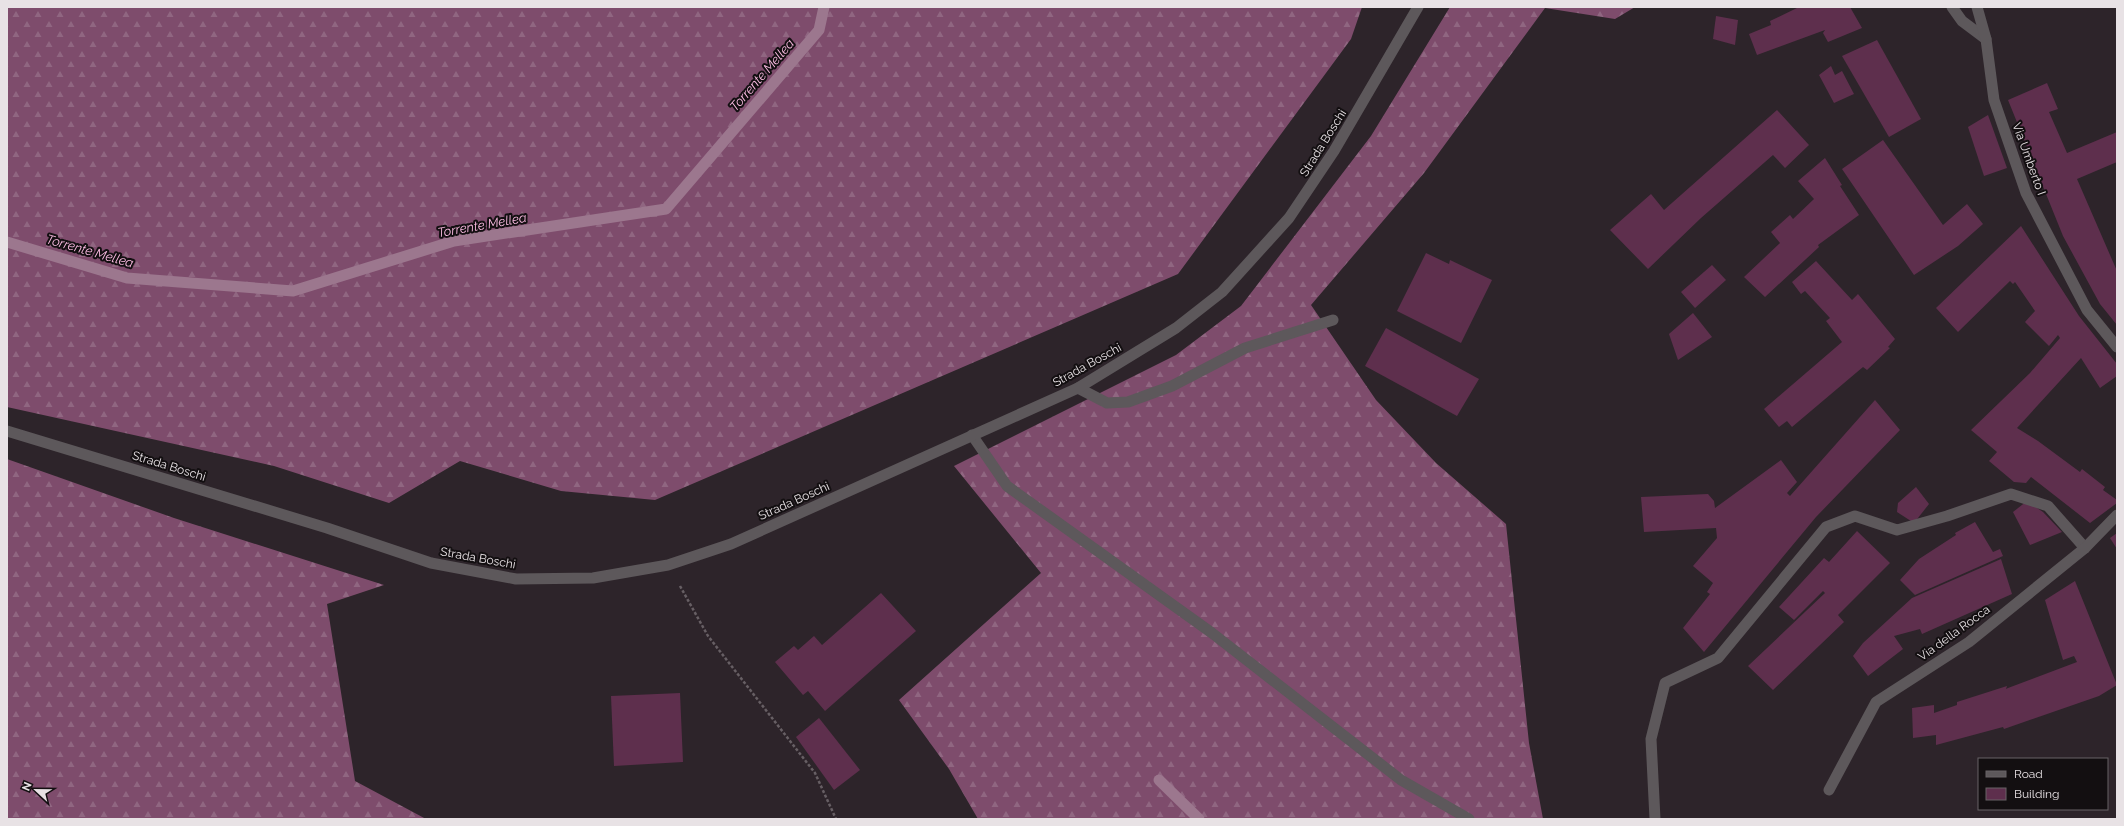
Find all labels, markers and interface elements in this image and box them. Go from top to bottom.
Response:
water label: Torrente Mellea [727,36,797,114]
street label: Strada Boschi [1297,107,1349,179]
street label: Via Umberto I [2009,121,2049,197]
water label: Torrente Mellea [436,210,528,240]
water label: Torrente Mellea [45,231,136,271]
street label: Strada Boschi [1050,340,1124,390]
street label: Strada Boschi [131,448,207,484]
street label: Strada Boschi [756,479,832,523]
street label: Strada Boschi [439,544,517,572]
street label: Via della Rocca [1915,602,1993,664]
legend [1978,758,2108,810]
text: Road [2014,767,2043,781]
north arrow [16,770,56,810]
text: N [20,780,35,793]
text: Building [2014,787,2060,801]

